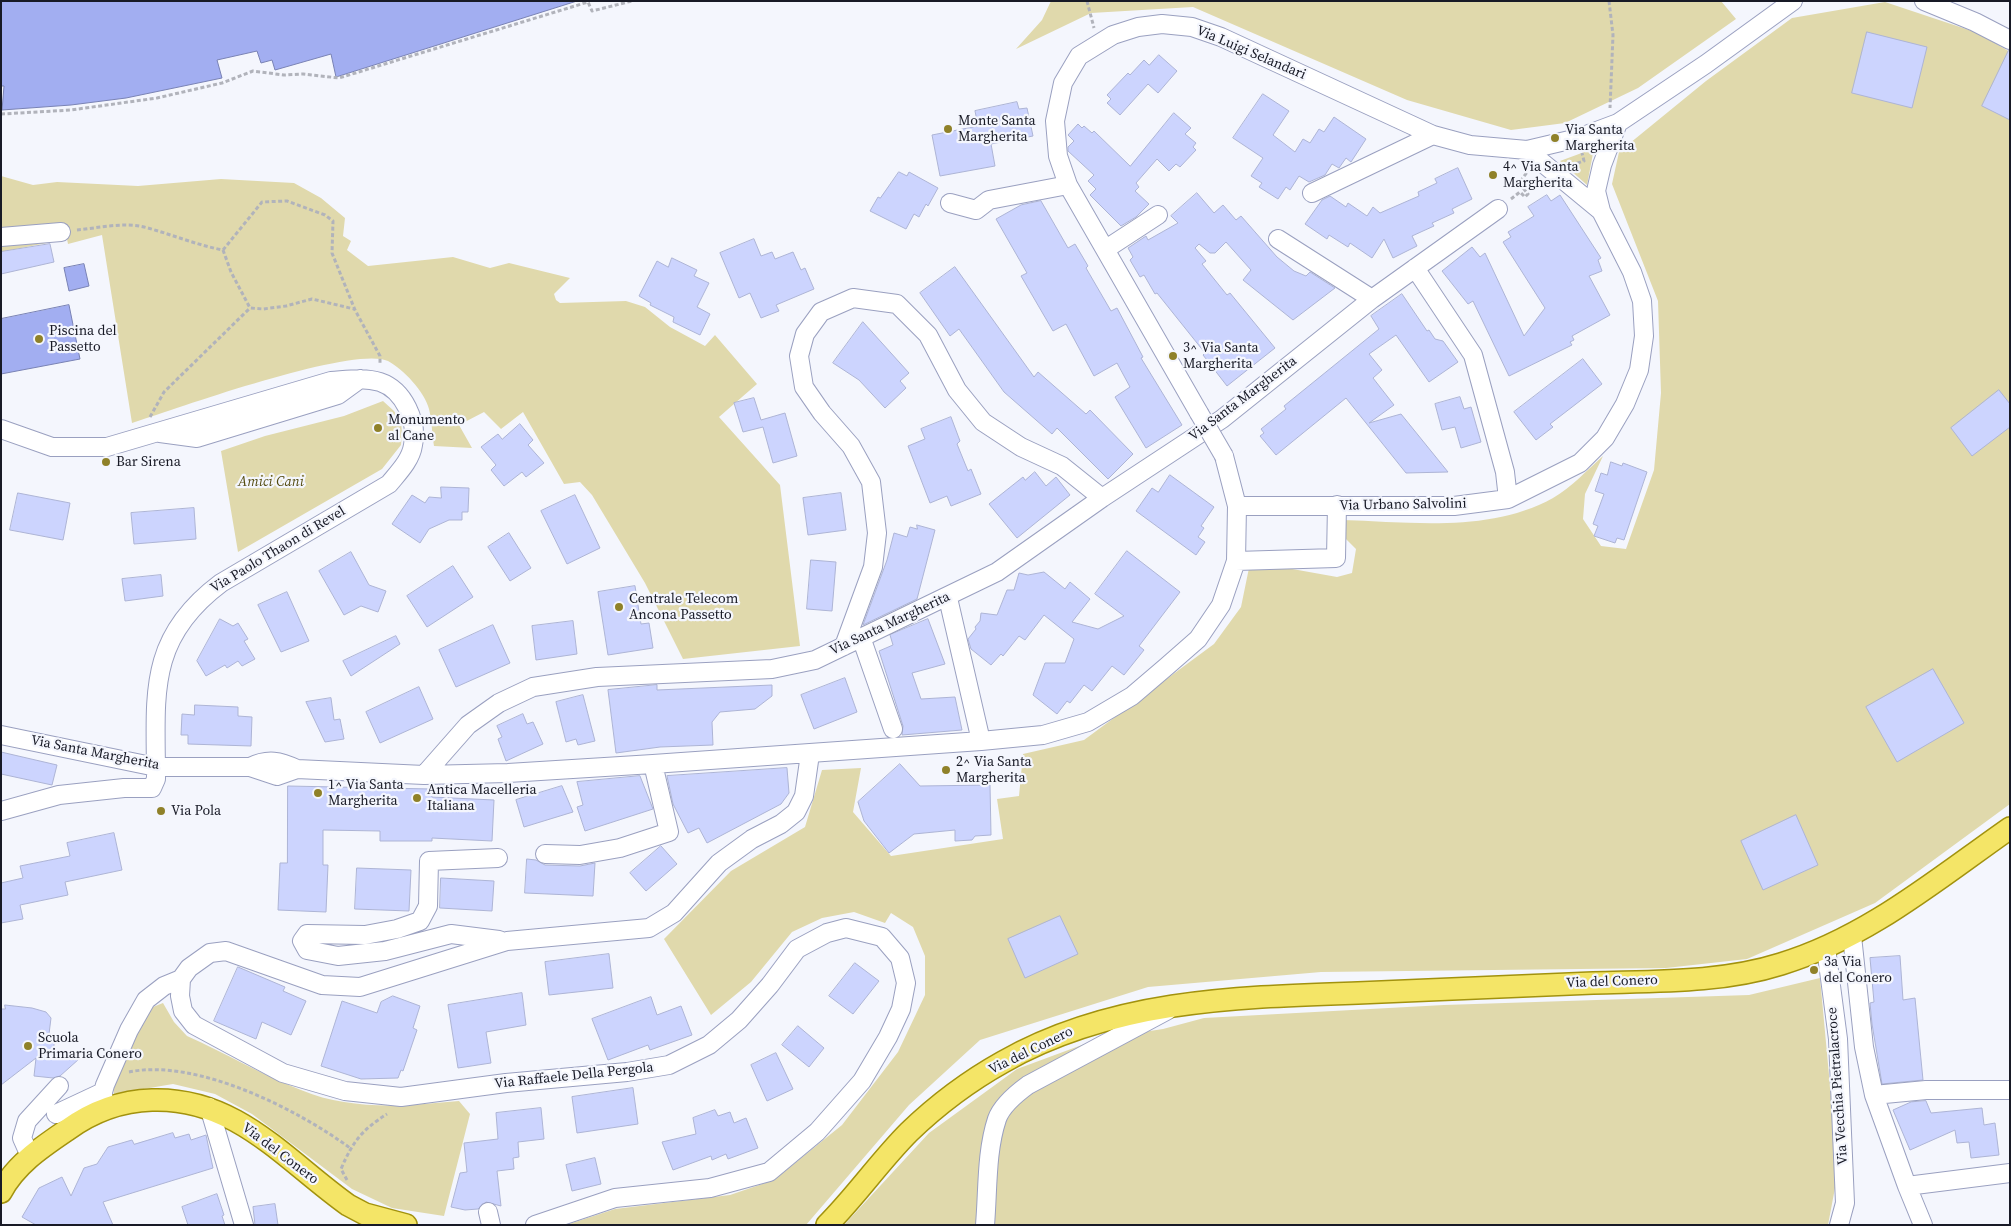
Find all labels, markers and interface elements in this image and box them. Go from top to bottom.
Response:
street label: Via Luigi Selandari [1194,22,1308,84]
place label: Monte Santa Margherita [958,113,1036,146]
place label: Via Santa Margherita [1565,122,1635,154]
marker: Monte Santa Margherita [942,123,954,135]
marker: Via Santa Margherita [1549,132,1561,144]
place label: 4^ Via Santa Margherita [1503,159,1579,192]
marker: 4^ Via Santa Margherita [1487,169,1499,181]
place label: Piscina del Passetto [49,323,117,356]
marker: Piscina del Passetto [33,333,45,345]
place label: 3^ Via Santa Margherita [1183,340,1259,372]
marker: 3^ Via Santa Margherita [1167,350,1179,362]
street label: Via Santa Margherita [1186,353,1300,445]
place label: Monumento al Cane [388,412,465,444]
marker: Monumento al Cane [372,422,384,434]
place label: Bar Sirena [116,454,181,470]
marker: Bar Sirena [100,456,112,468]
park label: Amici Cani [238,474,304,490]
street label: Via Urbano Salvolini [1339,495,1467,515]
street label: Via Paolo Thaon di Revel [208,503,348,597]
street label: Via Santa Margherita [827,589,953,659]
place label: Centrale Telecom Ancona Passetto [629,591,738,624]
marker: Centrale Telecom Ancona Passetto [613,601,625,613]
street label: Via Santa Margherita [29,732,161,774]
place label: 2^ Via Santa Margherita [956,754,1032,786]
marker: 2^ Via Santa Margherita [940,764,952,776]
place label: 1^ Via Santa Margherita [328,777,404,810]
place label: Antica Macelleria Italiana [427,782,537,814]
marker: 1^ Via Santa Margherita [312,787,324,799]
marker: Antica Macelleria Italiana [411,792,423,804]
place label: Via Pola [171,803,221,819]
marker: Via Pola [155,805,167,817]
place label: 3a Via del Conero [1824,954,1892,986]
marker: 3a Via del Conero [1808,964,1820,976]
street label: Via del Conero [1566,972,1658,992]
street label: Via Vecchia Pietralacroce [1824,1006,1852,1166]
street label: Via del Conero [986,1023,1076,1079]
place label: Scuola Primaria Conero [38,1030,142,1062]
marker: Scuola Primaria Conero [22,1040,34,1052]
street label: Via Raffaele Della Pergola [494,1059,654,1093]
street label: Via del Conero [238,1120,322,1188]

